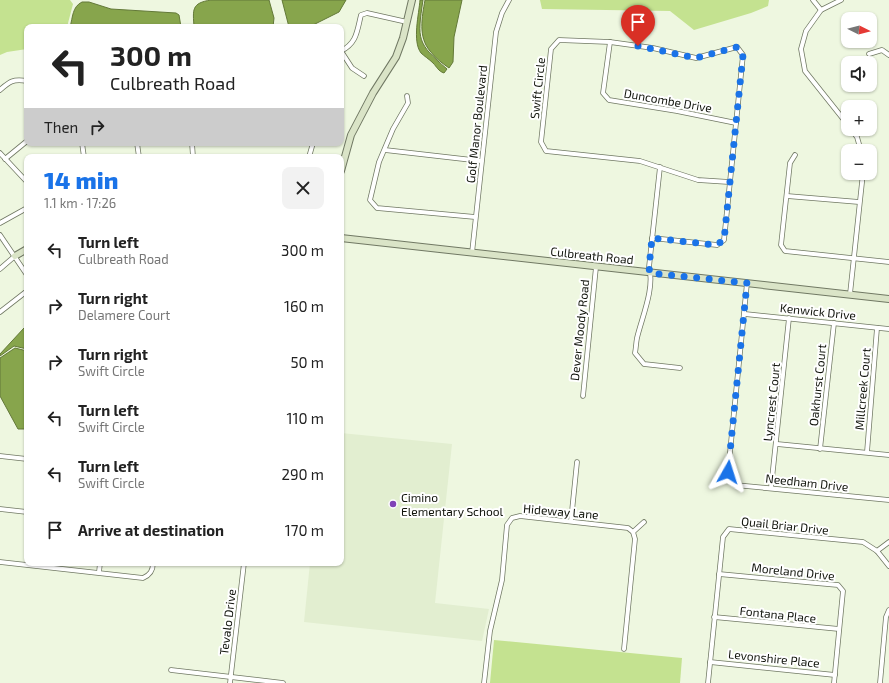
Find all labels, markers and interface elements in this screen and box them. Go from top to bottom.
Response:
pin [621,5,655,46]
icon: arrive [627,11,649,33]
north arrow [841,12,877,48]
map controls [841,12,877,180]
text: 300 m [110,38,192,72]
icon: left [44,40,96,92]
button: sound [841,56,877,92]
street label: Swift Circle [527,57,547,119]
street label: Golf Manor Boulevard [463,64,489,184]
text: Culbreath Road [110,72,235,94]
street label: Duncombe Drive [623,85,713,115]
button: + [841,100,877,136]
icon: right [86,116,108,138]
text: Then [44,118,78,136]
button: − [841,144,877,180]
text: 14 min [44,165,118,194]
button: close [282,167,324,209]
text: 1.1 km · 17:26 [44,195,116,211]
text: Turn left [78,233,139,251]
icon: left [44,239,66,261]
text: 300 m [281,241,324,259]
street label: Culbreath Road [550,244,634,266]
text: Culbreath Road [78,251,169,267]
street label: Dever Moody Road [567,279,591,381]
text: Turn right [78,289,148,307]
icon: right [44,295,66,317]
text: 160 m [284,297,324,315]
street label: Kenwick Drive [779,300,857,322]
text: Delamere Court [78,307,170,323]
street label: Oakhurst Court [806,343,828,427]
text: Turn right [78,345,148,363]
street label: Millcreek Court [851,347,873,431]
icon: right [44,351,66,373]
text: 50 m [290,353,324,371]
street label: Lyncrest Court [760,362,782,442]
text: Swift Circle [78,363,145,379]
text: Turn left [78,401,139,419]
icon: left [44,407,66,429]
text: 110 m [287,409,324,427]
text: Swift Circle [78,419,145,435]
position arrow [707,451,749,493]
text: Turn left [78,457,139,475]
icon: left [44,463,66,485]
text: 290 m [281,465,324,483]
street label: Needham Drive [765,471,849,493]
text: Swift Circle [78,475,145,491]
place label: Cimino Elementary School [401,490,504,518]
marker: Cimino Elementary School [388,499,398,509]
street label: Hideway Lane [523,501,599,521]
street label: Quail Briar Drive [740,513,829,538]
icon: arrive [44,519,66,541]
text: Arrive at destination [78,521,224,539]
text: 170 m [285,521,324,539]
street label: Moreland Drive [751,560,835,582]
street label: Tevalo Drive [216,588,238,656]
street label: Fontana Place [739,603,817,625]
street label: Levonshire Place [728,646,820,670]

